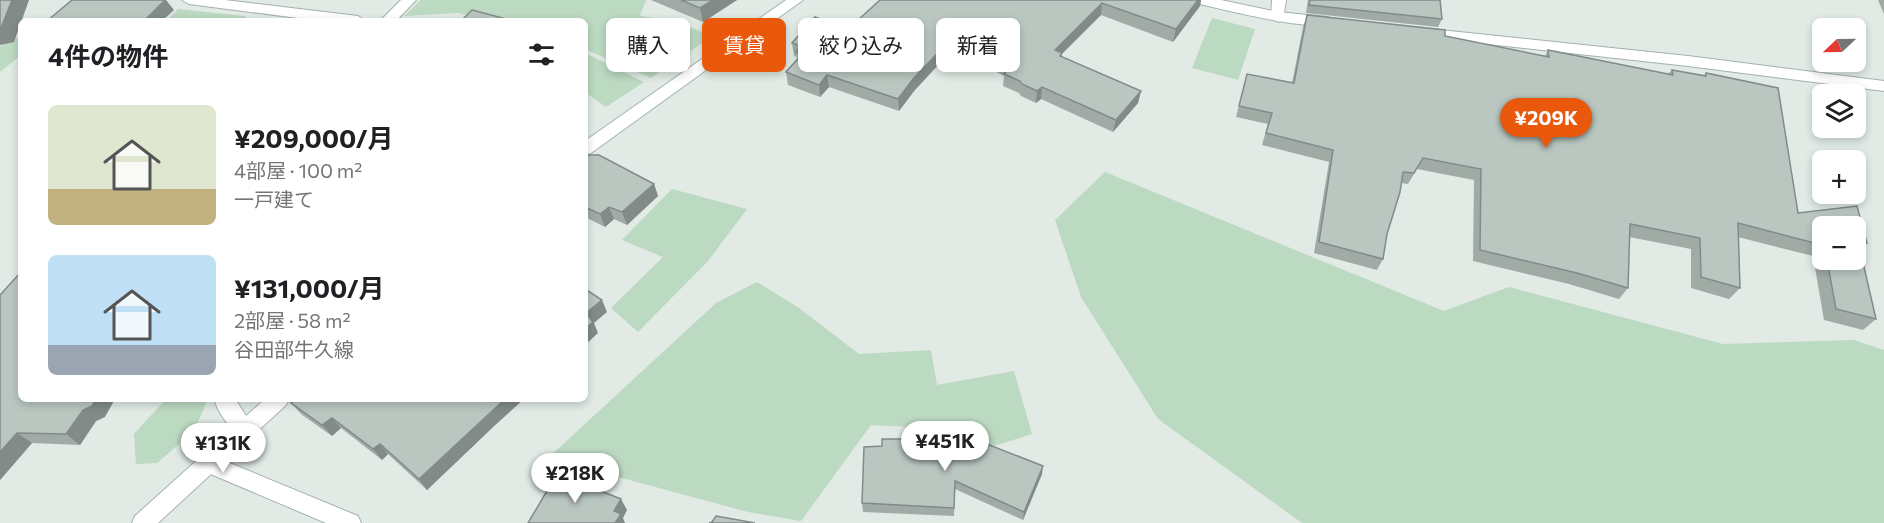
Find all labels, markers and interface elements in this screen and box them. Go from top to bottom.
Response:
chip: 購入 [606,18,690,72]
chip: 賃貸 [702,18,786,72]
chip: 絞り込み [798,18,924,72]
chip: 新着 [936,18,1020,72]
north arrow [1812,18,1866,72]
map controls [1812,18,1866,270]
icon: filters [525,38,558,71]
text: 4件の物件 [48,40,168,71]
button: layers [1812,84,1866,138]
pin: ¥209K [1504,98,1588,149]
text: ¥209K [1514,105,1578,129]
text: ¥209,000/月 [234,122,394,153]
icon: home [96,129,168,201]
button: + [1812,150,1866,204]
text: 4部屋 · 100 m² [234,158,362,182]
text: 一戸建て [234,187,314,211]
button: − [1812,216,1866,270]
text: ¥131,000/月 [234,272,385,303]
icon: home [96,279,168,351]
text: 2部屋 · 58 m² [234,308,350,332]
text: 谷田部牛久線 [234,337,354,361]
pin: ¥451K [903,421,987,472]
pin: ¥131K [181,423,265,474]
text: ¥451K [915,428,975,452]
text: ¥131K [195,430,251,454]
pin: ¥218K [533,453,617,504]
text: ¥218K [545,460,605,484]

